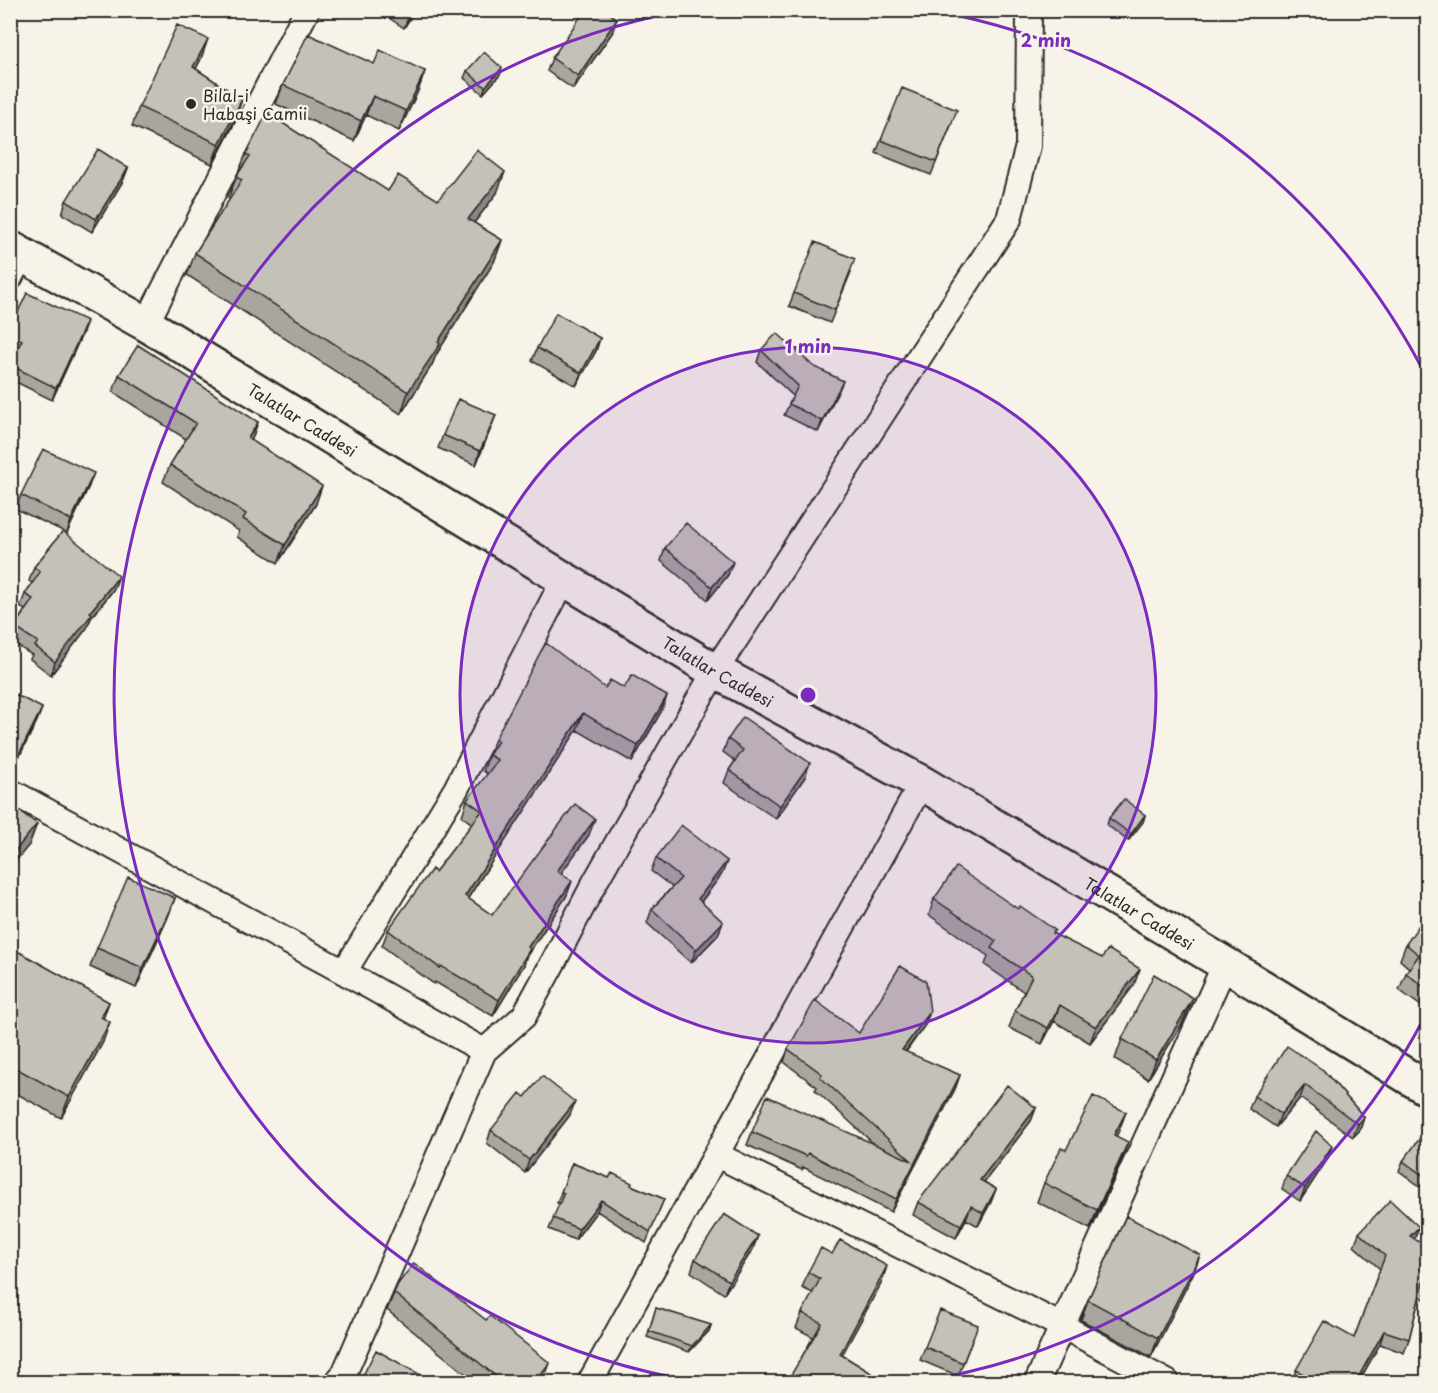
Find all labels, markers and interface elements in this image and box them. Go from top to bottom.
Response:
text: 2 min [1021,26,1071,53]
place label: Bilal-i Habaşi Camii [203,83,307,125]
marker: Bilal-i Habaşi Camii [184,97,198,111]
text: 1 min [785,332,831,359]
street label: Talatlar Caddesi [243,377,362,462]
street label: Talatlar Caddesi [658,630,778,712]
centre of rings [798,685,818,705]
street label: Talatlar Caddesi [1080,871,1199,955]

